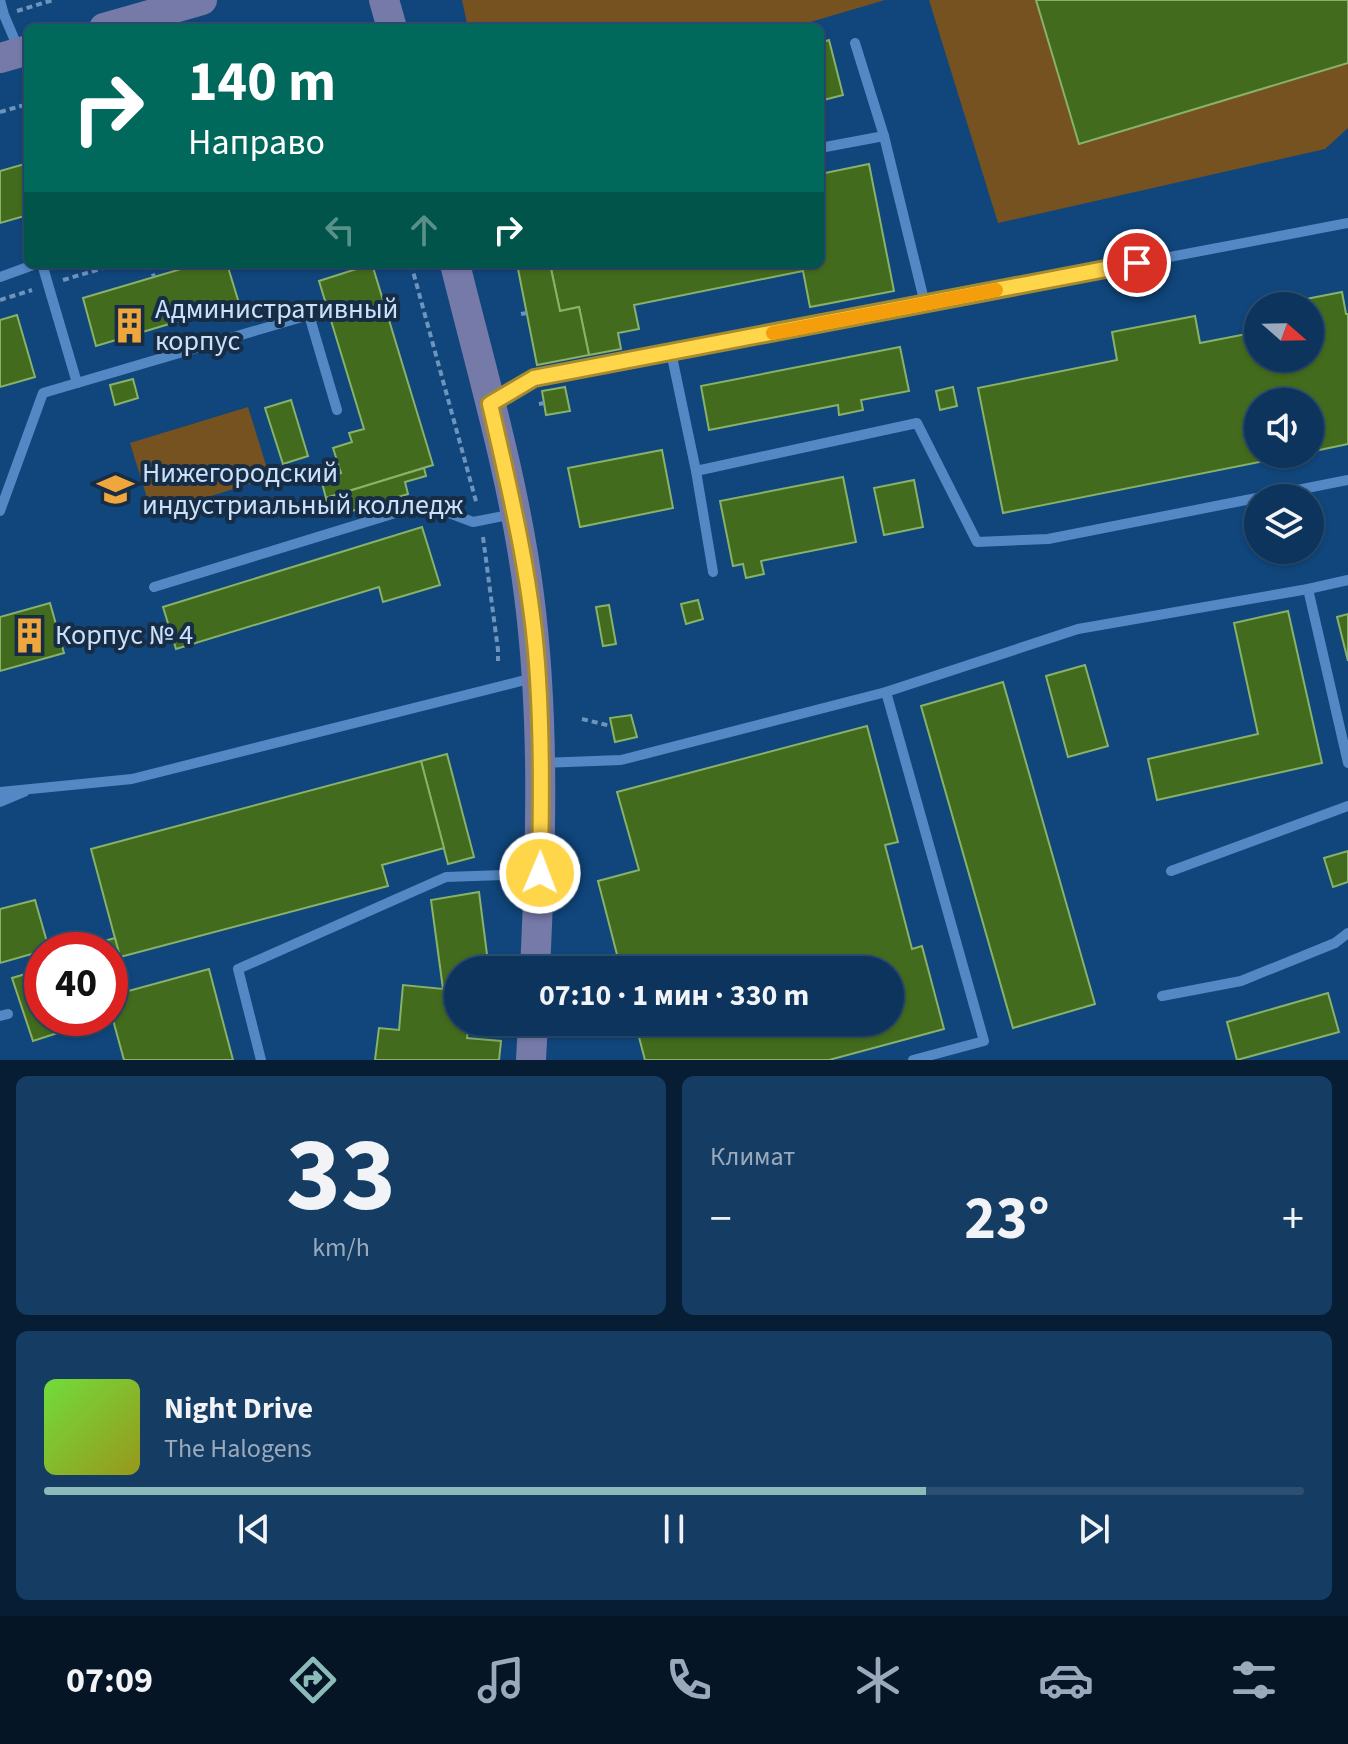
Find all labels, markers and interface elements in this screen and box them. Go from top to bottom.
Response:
text: 140 m [188,43,336,122]
icon: right [56,56,160,160]
text: Направо [188,117,325,168]
icon: left [318,208,362,252]
icon: ahead [402,208,446,252]
icon: right [486,208,530,252]
pin [1103,229,1171,297]
icon: arrive [1115,241,1159,285]
place label: Административный корпус [155,289,398,361]
north arrow [1244,292,1324,372]
map controls [1244,292,1324,564]
building icon: Административный корпус [110,306,148,344]
button: sound [1244,388,1324,468]
place label: Нижегородский индустриальный колледж [142,453,463,525]
school or university icon: Нижегородский индустриальный колледж [97,470,135,508]
button: layers [1244,484,1324,564]
place label: Корпус № 4 [55,615,193,655]
building icon: Корпус № 4 [10,616,48,654]
position arrow [498,831,582,915]
speed limit sign: 40 [24,932,128,1036]
text: 07:10 · 1 мин · 330 m [539,974,809,1017]
text: 33 [286,1103,396,1251]
text: Климат [710,1138,795,1175]
text: 23° [964,1177,1050,1262]
text: − [710,1188,732,1251]
text: + [1282,1188,1304,1251]
text: km/h [312,1229,370,1266]
text: Night Drive [164,1387,313,1430]
text: The Halogens [164,1430,312,1467]
icon: previous [232,1507,276,1551]
icon: pause [652,1507,696,1551]
icon: next [1072,1507,1116,1551]
icon: directions [285,1652,341,1708]
icon: music [473,1652,529,1708]
icon: phone [661,1652,717,1708]
icon: climate [850,1652,906,1708]
icon: car [1038,1652,1094,1708]
icon: filters [1226,1652,1282,1708]
text: 07:09 [66,1655,153,1706]

